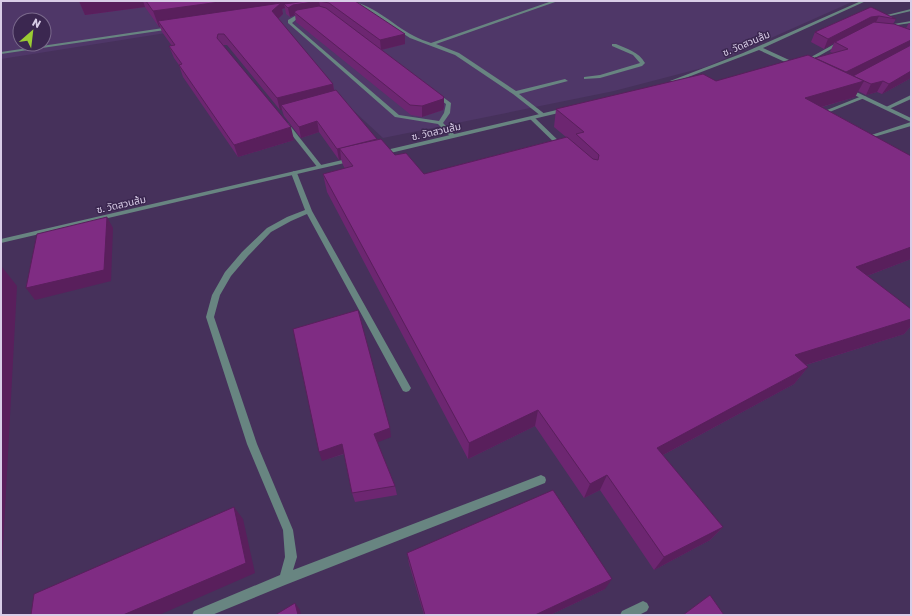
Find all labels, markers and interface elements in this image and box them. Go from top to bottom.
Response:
north arrow [12,12,52,52]
text: N [30,16,43,31]
street label: ซ. วัดสวนส้ม [721,29,772,59]
street label: ซ. วัดสวนส้ม [410,120,462,143]
street label: ซ. วัดสวนส้ม [95,193,147,216]

